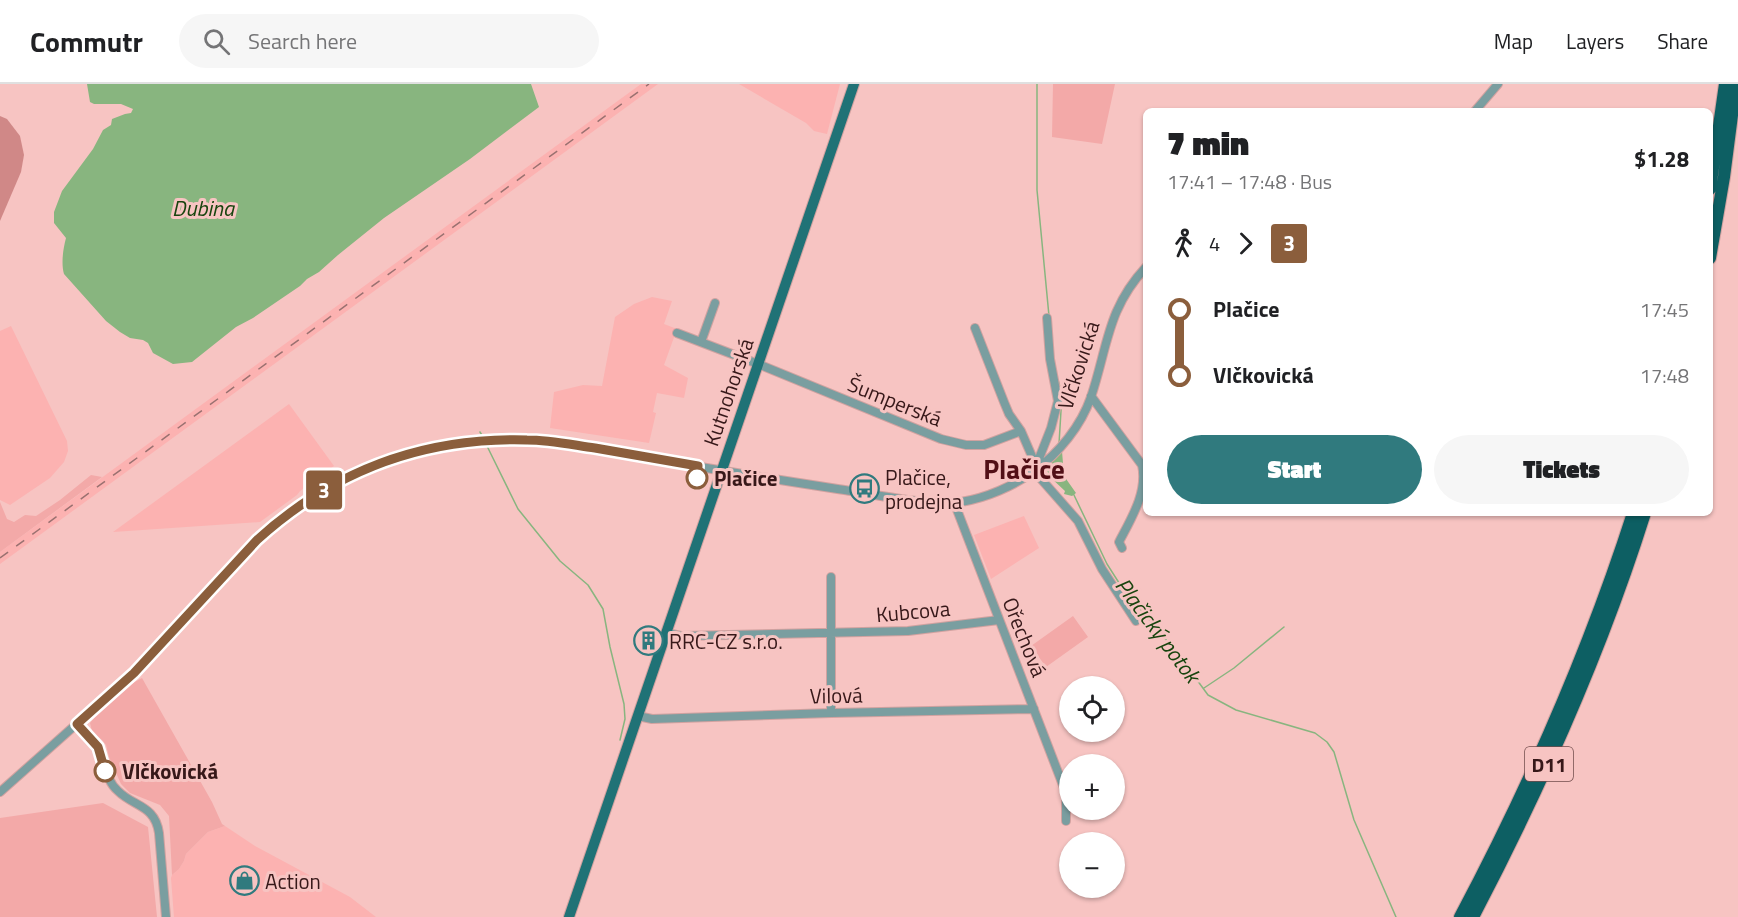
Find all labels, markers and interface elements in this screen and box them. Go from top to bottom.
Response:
search box [179,14,599,68]
text: Commutr [30,20,143,63]
text: Search here [248,24,357,58]
icon: search [200,25,233,58]
text: Map [1494,25,1533,57]
text: Layers [1566,25,1624,57]
text: Share [1657,25,1708,57]
text: 7 min [1167,118,1249,168]
text: $1.28 [1634,142,1689,176]
text: 17:41 – 17:48 · Bus [1167,166,1332,197]
water label: Dubina [172,191,236,225]
icon: walk [1167,227,1200,260]
icon: forward [1229,227,1262,260]
text: 3 [1283,227,1295,259]
text: 4 [1209,228,1220,259]
text: Plačice [1213,292,1280,326]
text: 17:45 [1640,294,1689,325]
street label: Vlčkovická [1049,316,1107,413]
street label: Kutnohorská [695,333,762,450]
text: Vlčkovická [1213,358,1314,392]
text: 17:48 [1640,360,1689,391]
street label: Šumperská [843,368,947,435]
button: Start [1167,435,1422,504]
button: Tickets [1434,435,1689,504]
district label: Plačice [983,448,1065,489]
place label: Plačice, prodejna [885,461,963,517]
place label: Plačice [714,462,778,494]
marker: Plačice [686,467,708,489]
line badge: 3 [304,470,344,510]
bus stop icon: Plačice, prodejna [848,473,880,505]
text: 3 [318,474,330,506]
water label: Plačický potok [1107,570,1210,692]
street label: Kubcova [875,592,952,630]
street label: Ořechová [995,592,1056,682]
building icon: RRC-CZ s.r.o. [632,625,664,657]
place label: RRC-CZ s.r.o. [669,625,783,657]
map controls [1059,676,1125,898]
button: locate [1059,676,1125,742]
street label: Vilová [809,679,863,711]
road number: D11 [1525,747,1573,781]
button: + [1059,754,1125,820]
place label: Vlčkovická [122,755,218,787]
marker: Vlčkovická [94,760,116,782]
button: − [1059,832,1125,898]
shop icon: Action [228,865,260,897]
place label: Action [265,865,321,897]

